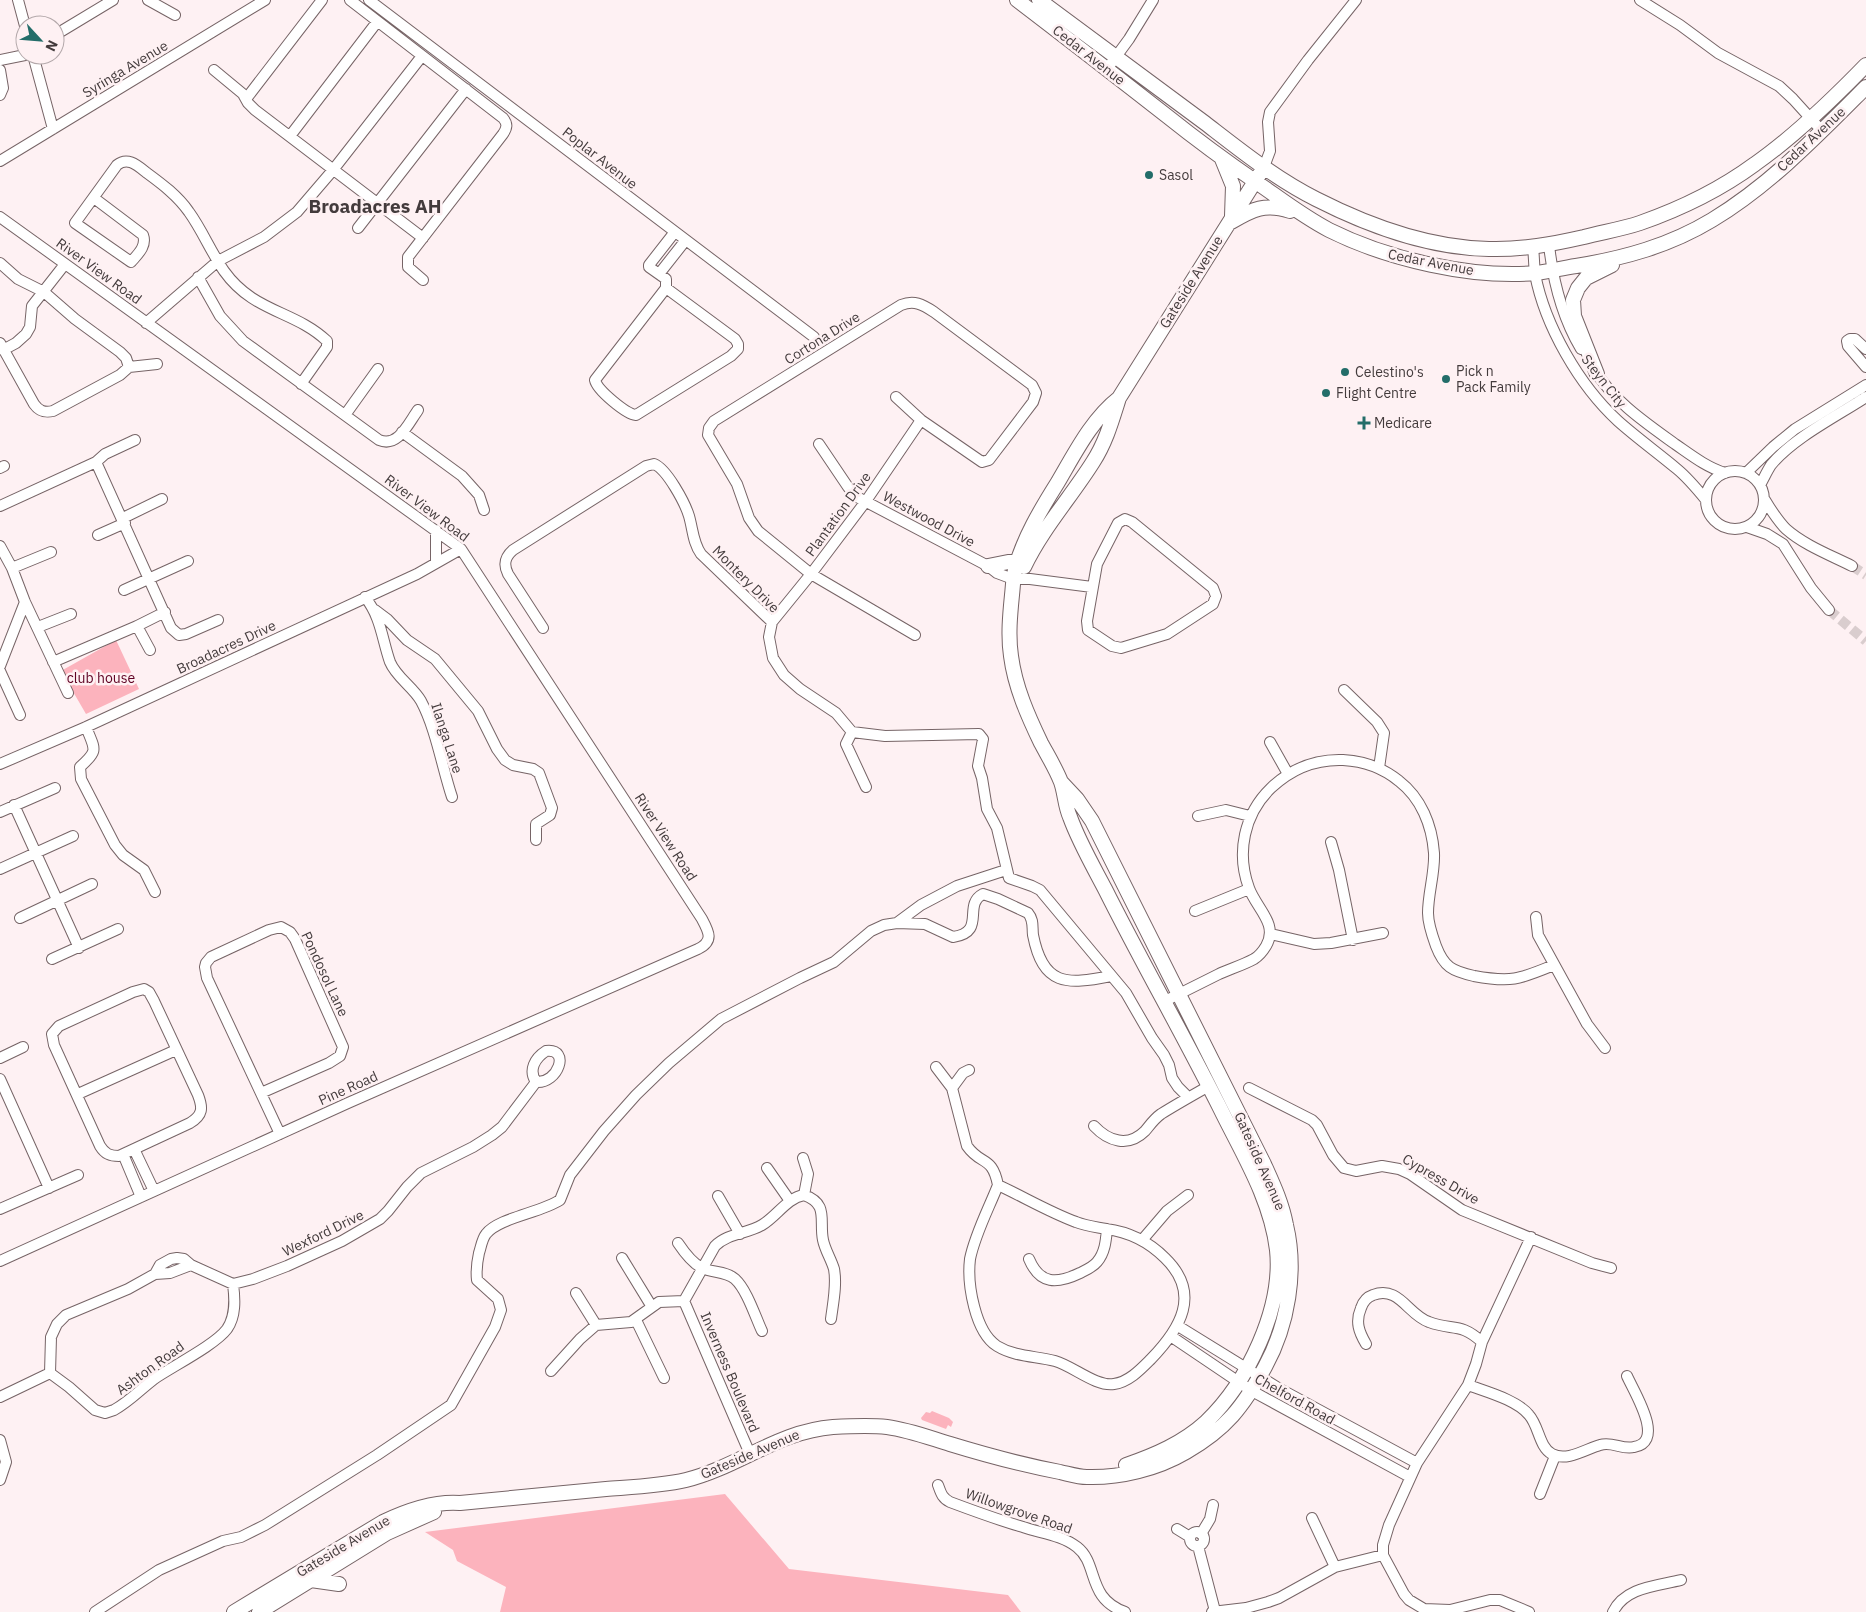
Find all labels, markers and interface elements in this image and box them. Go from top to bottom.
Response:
north arrow [15,15,65,65]
street label: Cedar Avenue [1049,21,1129,89]
street label: Syringa Avenue [79,36,171,102]
text: N [41,37,62,54]
street label: Cedar Avenue [1773,102,1849,175]
street label: Poplar Avenue [559,123,641,193]
place label: Sasol [1159,166,1193,184]
marker: Sasol [1143,169,1155,181]
district label: Broadacres AH [308,194,442,218]
street label: Gateside Avenue [1155,232,1227,332]
street label: River View Road [53,234,145,308]
street label: Cedar Avenue [1386,245,1476,279]
street label: Cortona Drive [781,308,863,368]
street label: Steyn City [1578,351,1630,411]
place label: Pick n Pack Family [1456,362,1531,396]
place label: Celestino's [1355,363,1424,381]
marker: Celestino's [1339,366,1351,378]
marker: Pick n Pack Family [1440,373,1452,385]
place label: Flight Centre [1336,384,1417,402]
marker: Flight Centre [1320,387,1332,399]
place label: Medicare [1374,414,1432,432]
marker: Medicare [1358,417,1370,429]
street label: Plantation Drive [801,468,875,560]
street label: River View Road [381,470,473,546]
street label: Westwood Drive [880,487,978,551]
street label: Montery Drive [709,542,784,617]
street label: Broadacres Drive [173,616,279,678]
park label: club house [67,669,136,687]
street label: Ilanga Lane [427,700,467,776]
street label: River View Road [631,790,701,884]
street label: Pondosol Lane [297,929,353,1020]
street label: Pine Road [316,1067,380,1109]
street label: Gateside Avenue [1230,1109,1290,1213]
street label: Cypress Drive [1399,1150,1483,1208]
street label: Wexford Drive [279,1205,367,1260]
street label: Inverness Boulevard [696,1309,764,1435]
street label: Ashton Road [112,1337,188,1399]
street label: Chelford Road [1252,1370,1338,1428]
street label: Gateside Avenue [698,1425,803,1483]
street label: Willowgrove Road [963,1484,1075,1538]
street label: Gateside Avenue [293,1511,393,1581]

